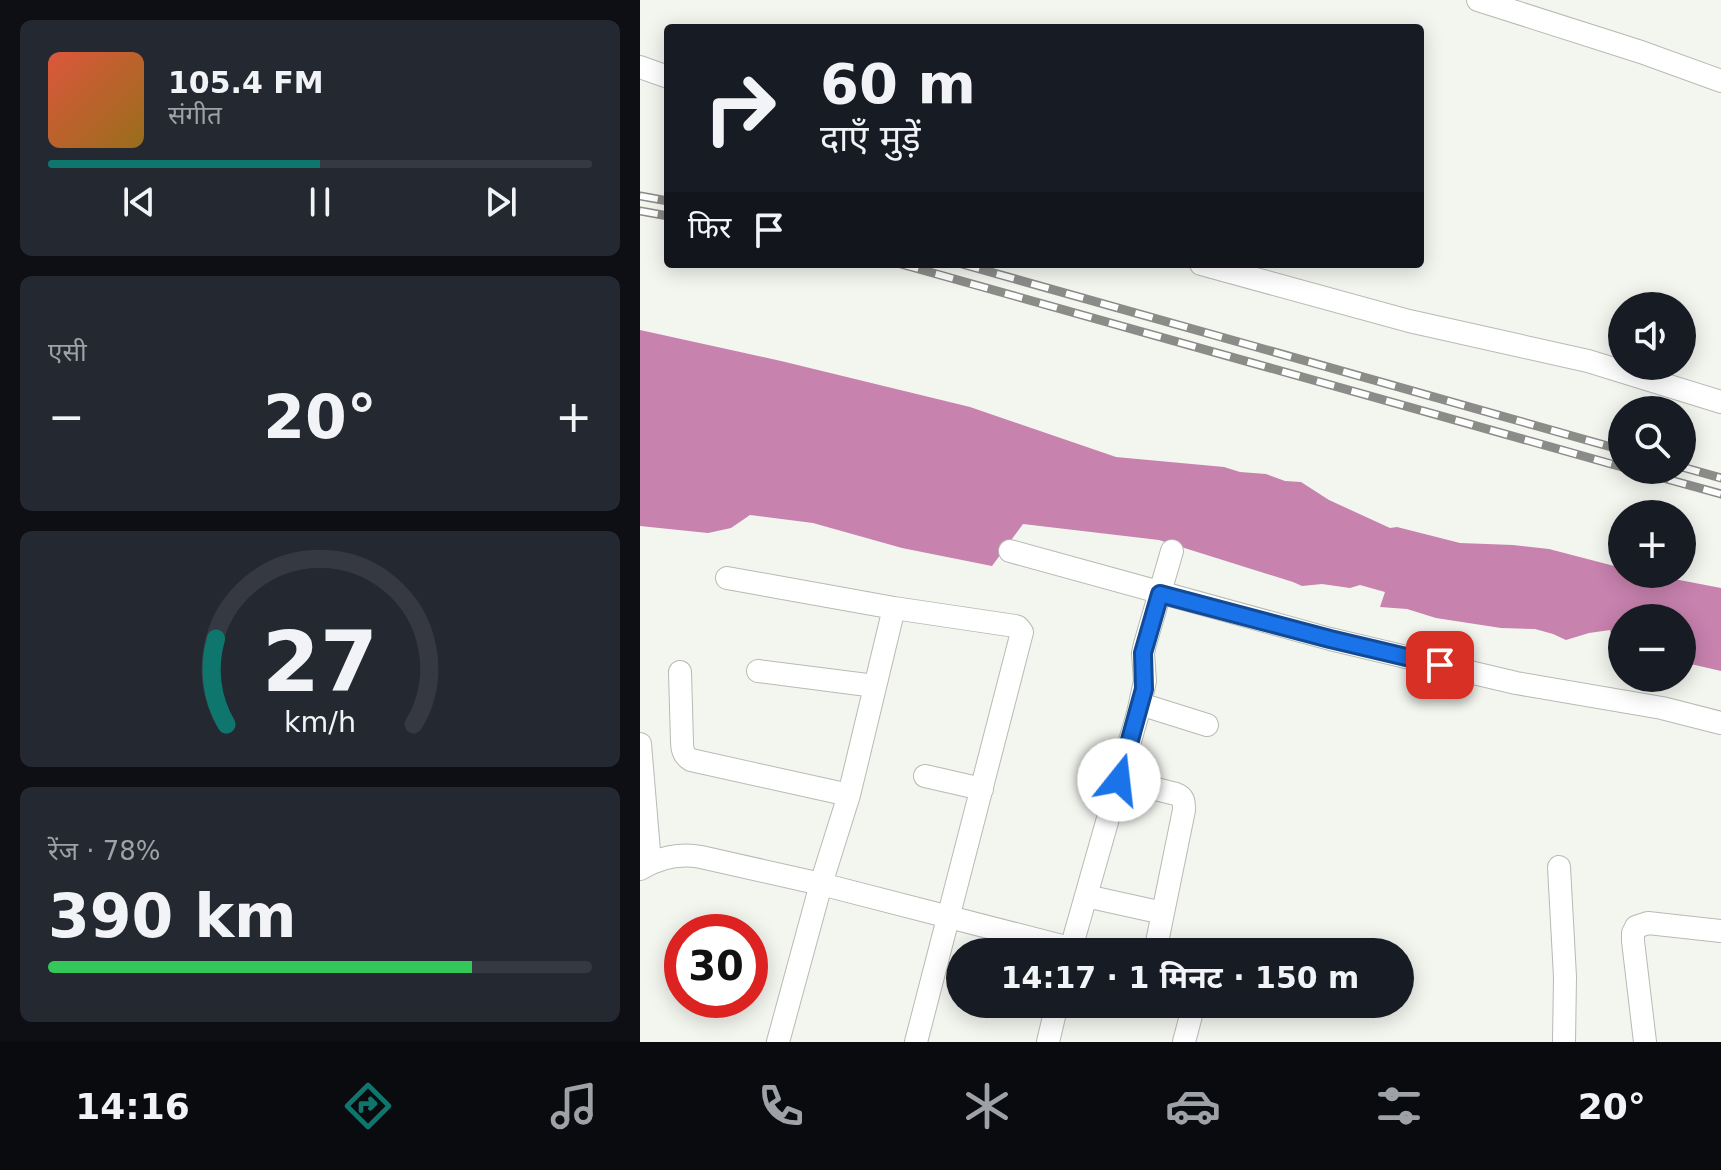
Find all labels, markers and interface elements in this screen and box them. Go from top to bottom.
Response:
text: 60 m [820,51,976,116]
icon: right [688,56,792,160]
text: 105.4 FM [168,65,324,100]
text: संगीत [168,100,222,130]
text: दाएँ मुड़ें [820,118,921,159]
icon: previous [117,180,161,224]
icon: pause [298,180,342,224]
icon: next [479,180,523,224]
icon: arrive [747,208,791,252]
text: फिर [688,210,731,245]
map controls [1608,292,1696,692]
button: sound [1608,292,1696,380]
text: एसी [48,337,87,367]
text: 20° [263,382,377,452]
text: − [48,391,85,442]
text: + [555,391,592,442]
button: search [1608,396,1696,484]
button: + [1608,500,1696,588]
button: − [1608,604,1696,692]
text: 27 [262,613,378,710]
pin [1406,631,1474,699]
icon: arrive [1418,643,1462,687]
text: km/h [284,705,356,739]
position arrow [1077,738,1161,822]
text: रेंज · 78% [48,836,161,866]
text: 390 km [48,881,297,951]
speed limit sign: 30 [664,914,768,1018]
text: 14:17 · 1 मिनट · 150 m [1001,960,1359,995]
icon: directions [340,1078,396,1134]
icon: music [546,1078,602,1134]
icon: phone [753,1078,809,1134]
icon: climate [959,1078,1015,1134]
icon: car [1165,1078,1221,1134]
icon: filters [1371,1078,1427,1134]
text: 14:16 [75,1086,190,1127]
text: 20° [1578,1086,1646,1127]

